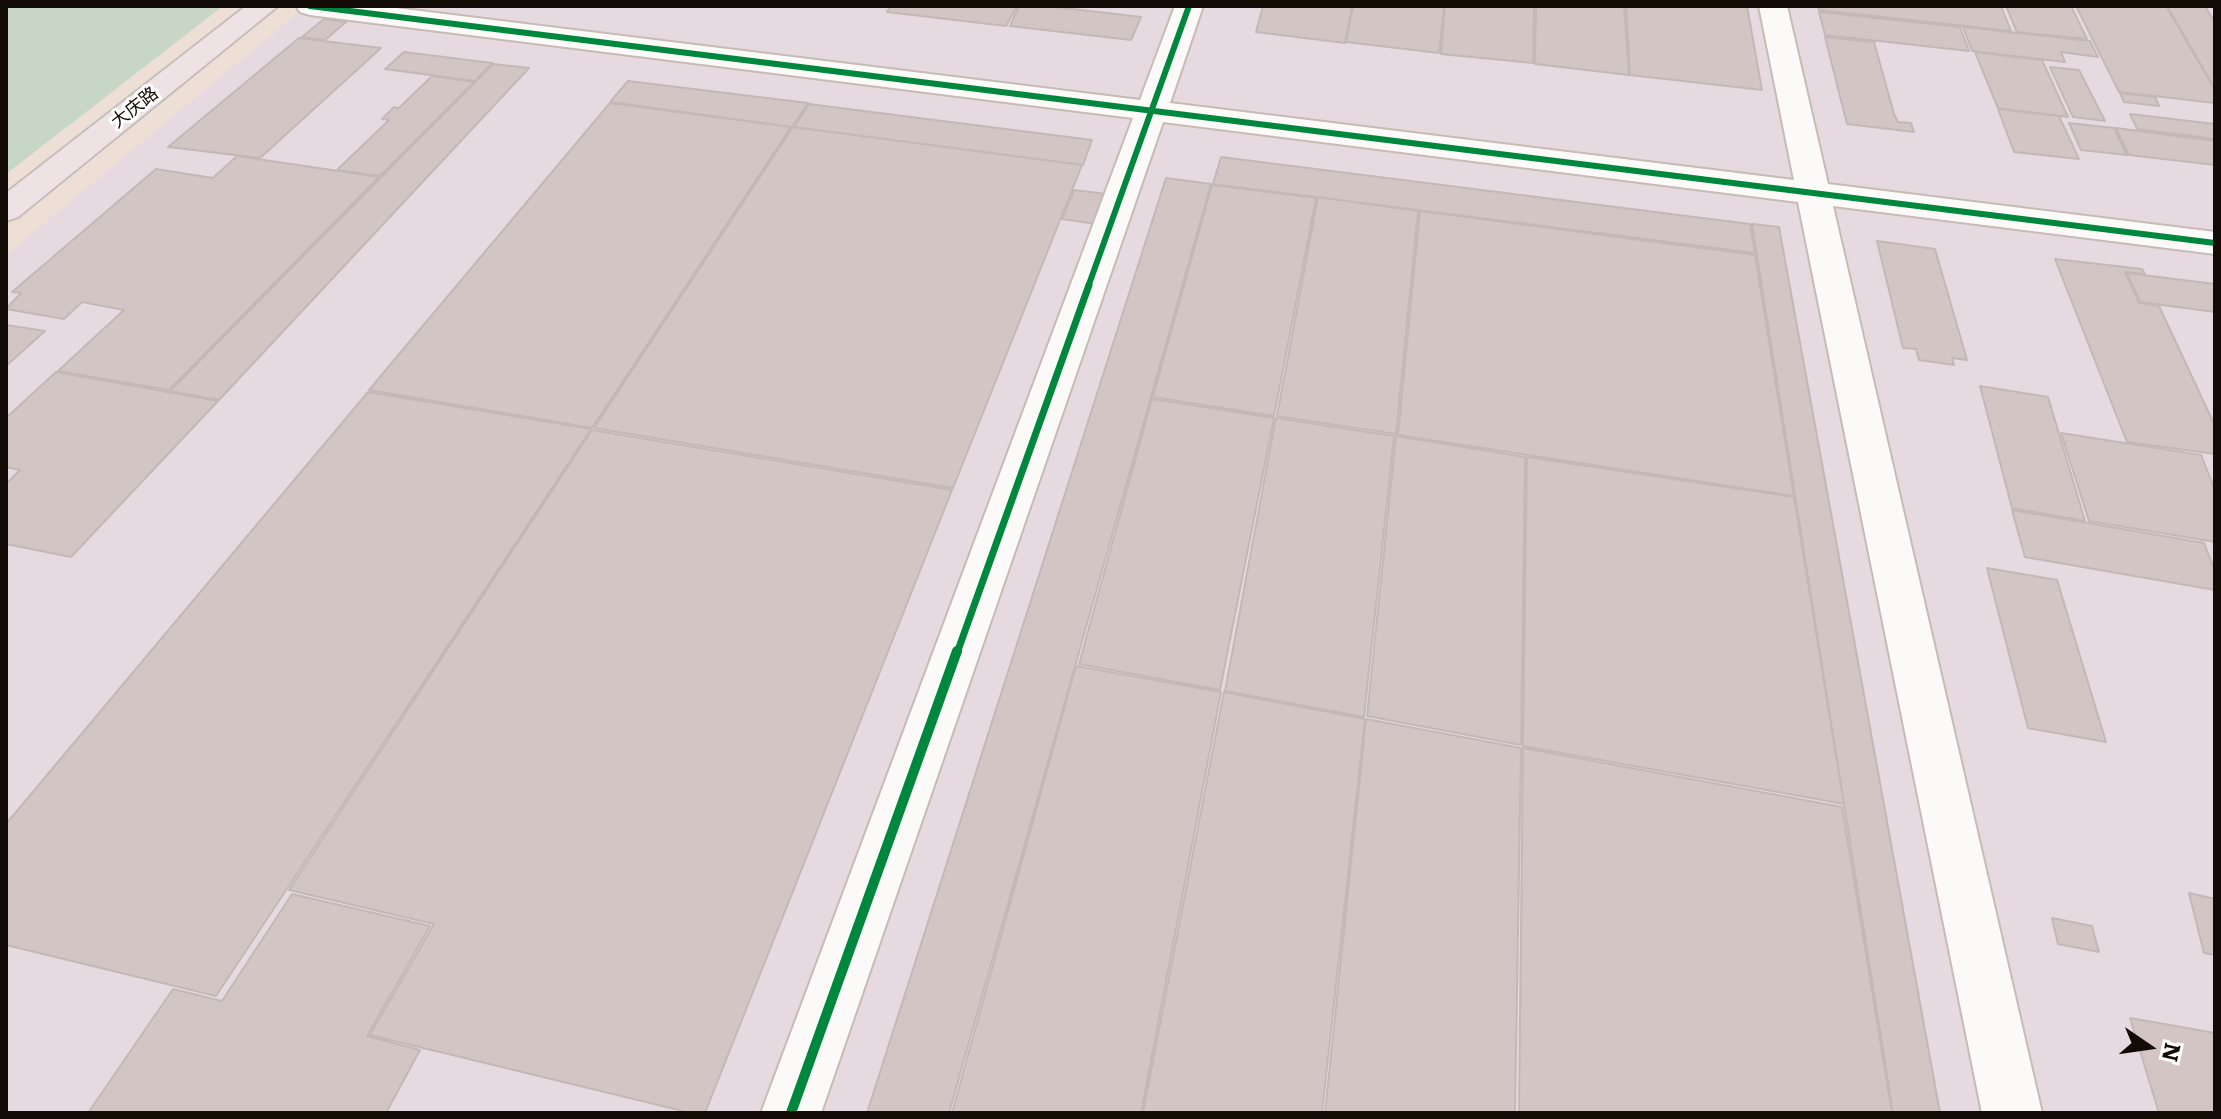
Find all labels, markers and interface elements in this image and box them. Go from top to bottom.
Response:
street label: 大庆路 [107,83,163,133]
north arrow [2109,1007,2189,1087]
text: N [2155,1040,2191,1065]

